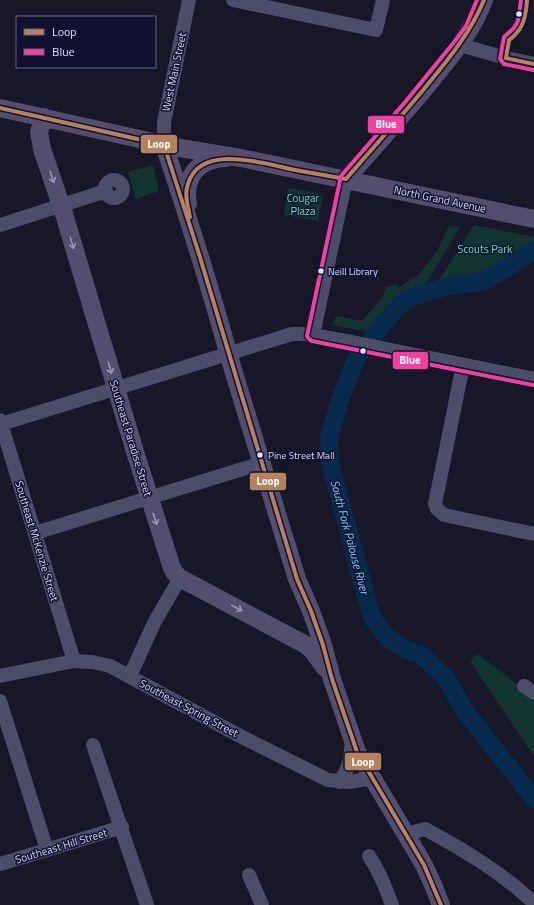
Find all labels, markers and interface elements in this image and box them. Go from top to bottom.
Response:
unlabelled marker [514,9,524,19]
legend [16,16,156,68]
text: Loop [52,22,77,41]
street label: West Main Street [158,31,190,113]
text: Blue [52,42,75,61]
line badge: Blue [367,115,405,134]
text: Blue [375,116,397,132]
line badge: Loop [140,134,178,154]
text: Loop [148,136,170,152]
one-way arrow [49,171,56,184]
street label: North Grand Avenue [392,181,488,217]
park label: Cougar Plaza [287,190,319,219]
one-way arrow [69,236,76,249]
park label: Scouts Park [458,241,513,257]
place label: Neill Library [328,264,378,279]
marker: Neill Library [316,266,326,276]
unlabelled marker [358,346,368,356]
line badge: Blue [392,351,429,370]
text: Blue [399,352,421,368]
one-way arrow [107,361,114,374]
street label: Southeast Paradise Street [106,378,156,498]
place label: Pine Street Mall [268,448,335,463]
marker: Pine Street Mall [255,450,265,460]
line badge: Loop [249,472,287,491]
text: Loop [257,473,279,489]
water label: South Fork Palouse River [326,478,375,599]
street label: Southeast McKenzie Street [11,479,63,603]
one-way arrow [152,512,159,525]
one-way arrow [231,605,243,613]
street label: Southeast Spring Street [137,675,242,741]
line badge: Loop [344,752,382,771]
text: Loop [352,754,374,770]
street label: Southeast Hill Street [13,824,109,868]

